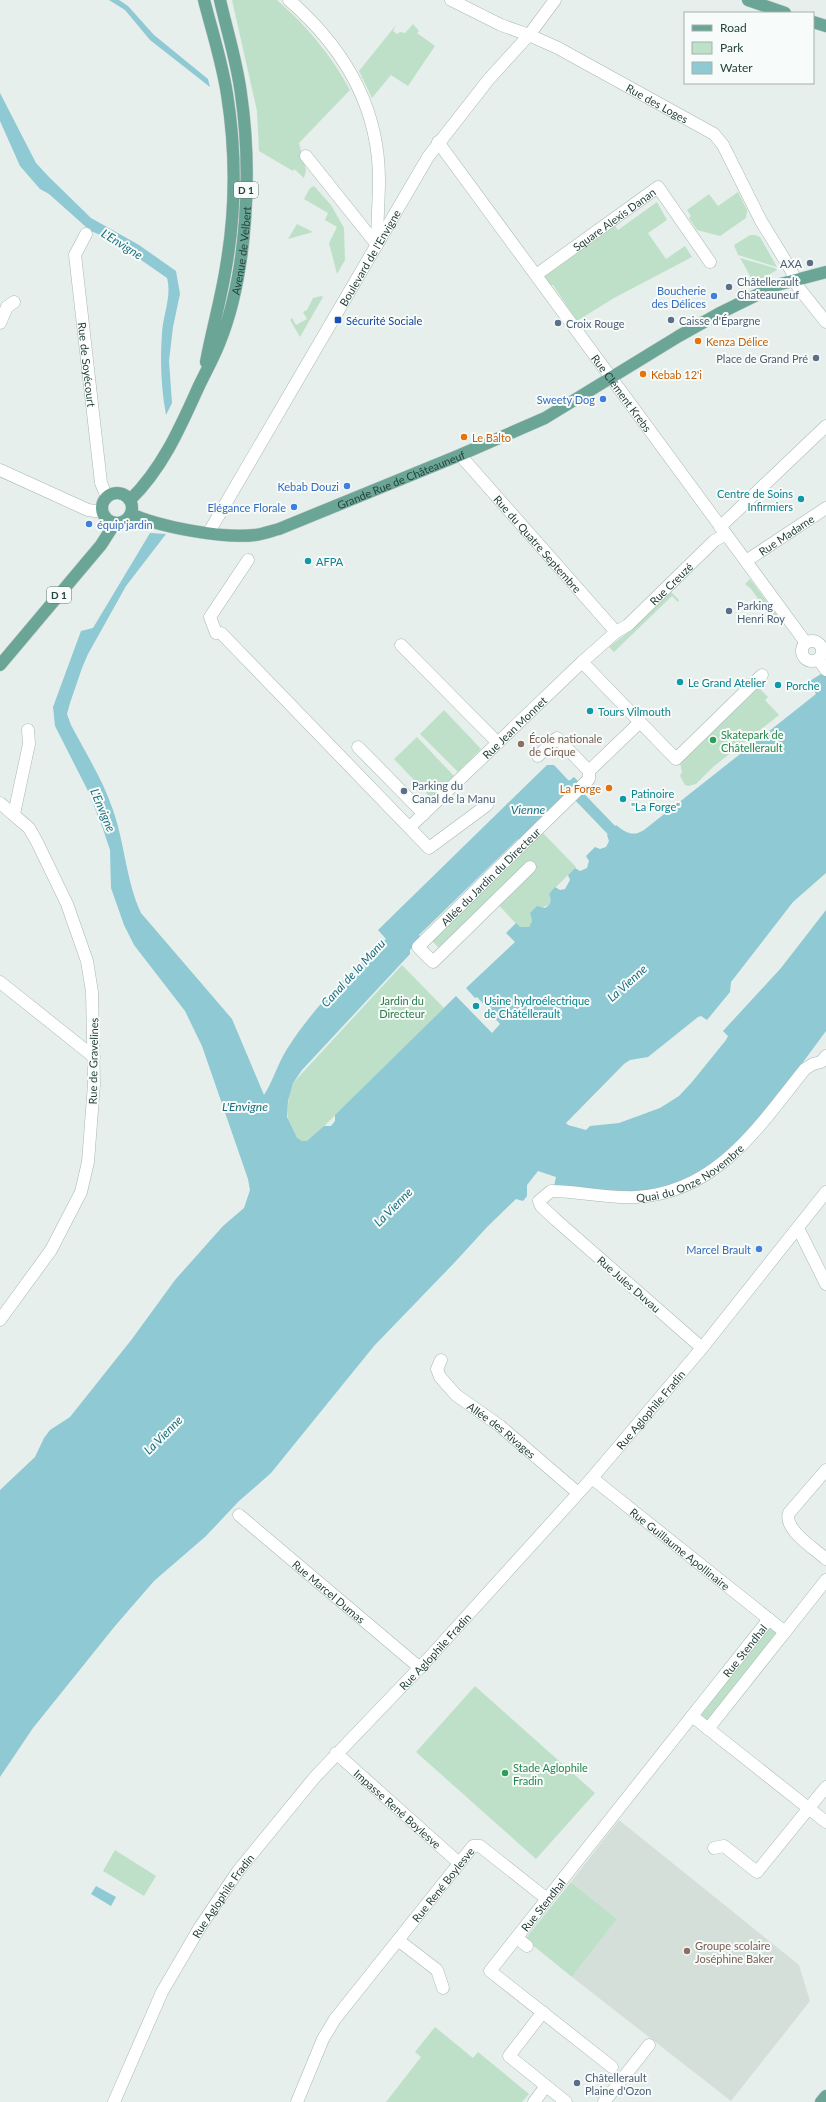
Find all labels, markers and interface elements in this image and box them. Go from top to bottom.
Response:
legend [684,12,814,84]
text: Road [720,20,747,35]
text: Park [720,40,744,55]
text: Water [720,60,753,75]
street label: Rue des Loges [624,81,691,125]
road number: D 1 [234,182,258,198]
street label: Square Alexis Danan [570,185,658,253]
street label: Avenue de Velbert [228,206,252,296]
street label: Boulevard de l'Envigne [336,207,403,308]
water label: L'Envigne [99,225,146,263]
place label: AXA [780,257,803,270]
marker: AXA [805,258,815,268]
place label: Châtellerault Chateauneuf [737,275,799,301]
marker: Châtellerault Chateauneuf [724,282,734,292]
place label: Boucherie des Délices [651,284,706,310]
marker: Boucherie des Délices [709,291,719,301]
place label: Sécurité Sociale [346,314,422,327]
place label: Caisse d'Épargne [679,314,761,327]
marker: Sécurité Sociale [333,315,343,325]
marker: Caisse d'Épargne [666,315,676,325]
place label: Croix Rouge [566,317,625,330]
marker: Croix Rouge [553,318,563,328]
street label: Rue de Soyécourt [76,322,99,408]
place label: Kenza Délice [706,335,769,348]
marker: Kenza Délice [693,336,703,346]
street label: Rue Clément Krebs [589,351,655,434]
place label: Place de Grand Pré [716,352,808,365]
marker: Place de Grand Pré [811,353,821,363]
place label: Kebab 12'i [651,368,702,381]
marker: Kebab 12'i [638,369,648,379]
place label: Sweety Dog [537,393,595,406]
marker: Sweety Dog [598,394,608,404]
place label: Le Balto [472,431,511,444]
marker: Le Balto [459,432,469,442]
street label: Grande Rue de Châteauneuf [335,447,467,511]
place label: Kebab Douzi [277,480,339,493]
marker: Kebab Douzi [342,481,352,491]
place label: Centre de Soins Infirmiers [717,487,793,513]
street label: Rue du Quatre Septembre [492,492,585,595]
marker: Centre de Soins Infirmiers [796,494,806,504]
place label: Elégance Florale [207,501,286,514]
marker: Elégance Florale [289,502,299,512]
street label: Rue Madame [756,511,816,557]
place label: équip'jardin [97,518,153,531]
marker: équip'jardin [84,519,94,529]
place label: AFPA [316,555,344,568]
marker: AFPA [303,556,313,566]
street label: Rue Creuzé [646,559,695,607]
road number: D 1 [47,587,71,603]
place label: Parking Henri Roy [737,599,785,625]
marker: Parking Henri Roy [724,606,734,616]
place label: Le Grand Atelier [688,676,766,689]
marker: Le Grand Atelier [675,677,685,687]
place label: Porche [786,679,820,692]
marker: Porche [773,680,783,690]
street label: Rue Jean Monnet [479,693,549,761]
place label: Tours Vilmouth [598,705,671,718]
marker: Tours Vilmouth [585,706,595,716]
place label: Skatepark de Châtellerault [721,728,784,754]
place label: École nationale de Cirque [529,732,602,758]
marker: Skatepark de Châtellerault [708,735,718,745]
marker: École nationale de Cirque [516,739,526,749]
place label: Parking du Canal de la Manu [412,779,495,805]
place label: La Forge [560,782,601,795]
marker: La Forge [604,783,614,793]
water label: L'Envigne [87,786,119,834]
marker: Parking du Canal de la Manu [399,786,409,796]
place label: Patinoire "La Forge" [631,787,680,813]
marker: Patinoire "La Forge" [618,794,628,804]
water label: Vienne [511,802,546,817]
street label: Allée du Jardin du Directeur [438,825,542,928]
water label: Canal de la Manu [318,936,388,1010]
water label: La Vienne [604,961,650,1005]
park label: Jardin du Directeur [379,994,425,1020]
place label: Usine hydroélectrique de Châtellerault [484,994,590,1020]
marker: Usine hydroélectrique de Châtellerault [471,1001,481,1011]
street label: Rue de Gravelines [86,1017,100,1104]
water label: L'Envigne [222,1099,268,1114]
street label: Quai du Onze Novembre [636,1141,746,1204]
water label: La Vienne [371,1184,416,1229]
place label: Marcel Brault [686,1243,751,1256]
marker: Marcel Brault [754,1244,764,1254]
street label: Rue Jules Duvau [595,1253,663,1315]
street label: Rue Aglophile Fradin [613,1367,687,1452]
street label: Allée des Rivages [465,1399,539,1461]
water label: La Vienne [141,1412,186,1457]
street label: Rue Guillaume Apollinaire [628,1505,733,1592]
street label: Rue Marcel Dumas [290,1557,368,1626]
street label: Rue Aglophile Fradin [396,1610,473,1692]
street label: Rue Stendhal [719,1621,769,1679]
place label: Stade Aglophile Fradin [513,1761,588,1787]
street label: Impasse René Boylesve [352,1766,444,1851]
marker: Stade Aglophile Fradin [500,1768,510,1778]
street label: Rue René Boylesve [409,1844,476,1924]
street label: Rue Aglophile Fradin [189,1851,256,1940]
street label: Rue Stendhal [518,1876,567,1933]
place label: Groupe scolaire Joséphine Baker [695,1939,774,1965]
marker: Groupe scolaire Joséphine Baker [682,1946,692,1956]
place label: Châtellerault Plaine d'Ozon [585,2071,651,2097]
marker: Châtellerault Plaine d'Ozon [572,2078,582,2088]

